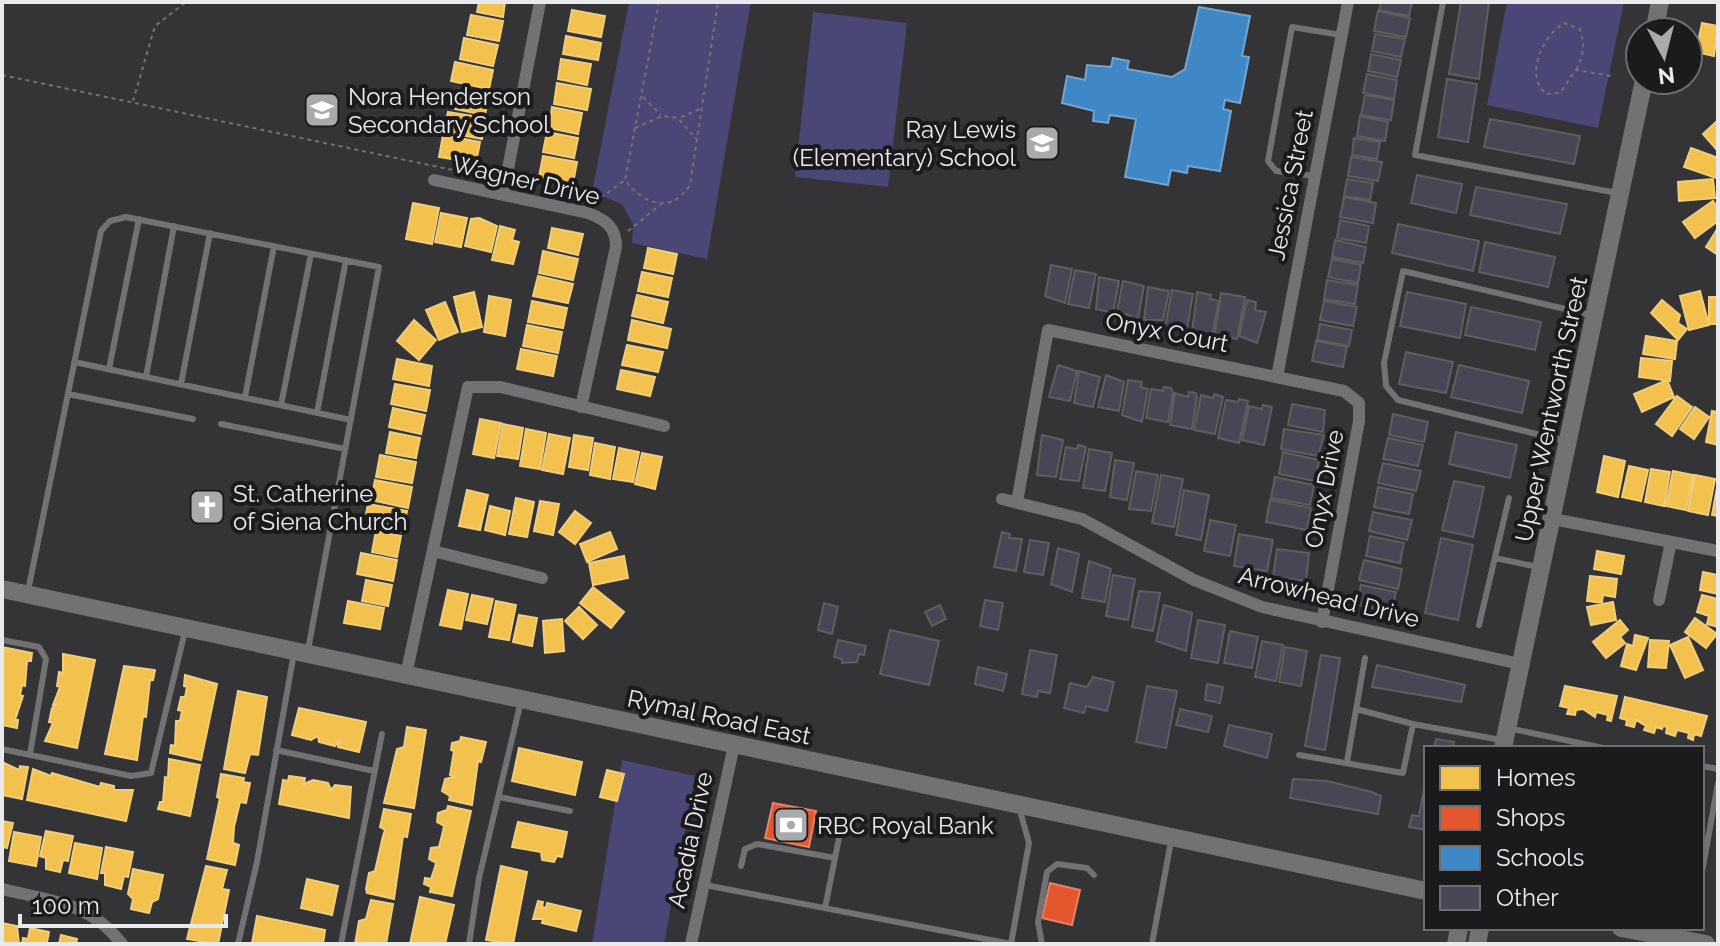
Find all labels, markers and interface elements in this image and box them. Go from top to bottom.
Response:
north arrow [1624,16,1704,96]
text: N [1657,62,1676,90]
place label: Nora Henderson Secondary School [348,82,550,139]
school or university icon: Nora Henderson Secondary School [303,91,341,129]
street label: Jessica Street [1261,107,1319,263]
place label: Ray Lewis (Elementary) School [793,115,1016,172]
school or university icon: Ray Lewis (Elementary) School [1023,124,1061,162]
street label: Wagner Drive [449,149,603,211]
street label: Upper Wentworth Street [1509,274,1593,544]
street label: Onyx Court [1103,306,1231,358]
street label: Onyx Drive [1298,427,1350,551]
place label: St. Catherine of Siena Church [233,479,408,536]
church icon: St. Catherine of Siena Church [188,488,226,526]
street label: Arrowhead Drive [1235,560,1423,634]
street label: Rymal Road East [625,683,813,751]
legend [1424,746,1704,930]
text: Homes [1496,763,1576,792]
street label: Acadia Drive [661,769,719,911]
text: Shops [1496,803,1565,832]
bank icon: RBC Royal Bank [772,806,810,844]
place label: RBC Royal Bank [817,811,994,840]
text: Schools [1496,843,1584,872]
scale bar [20,878,226,928]
text: Other [1496,883,1559,912]
text: 100 m [32,891,100,920]

